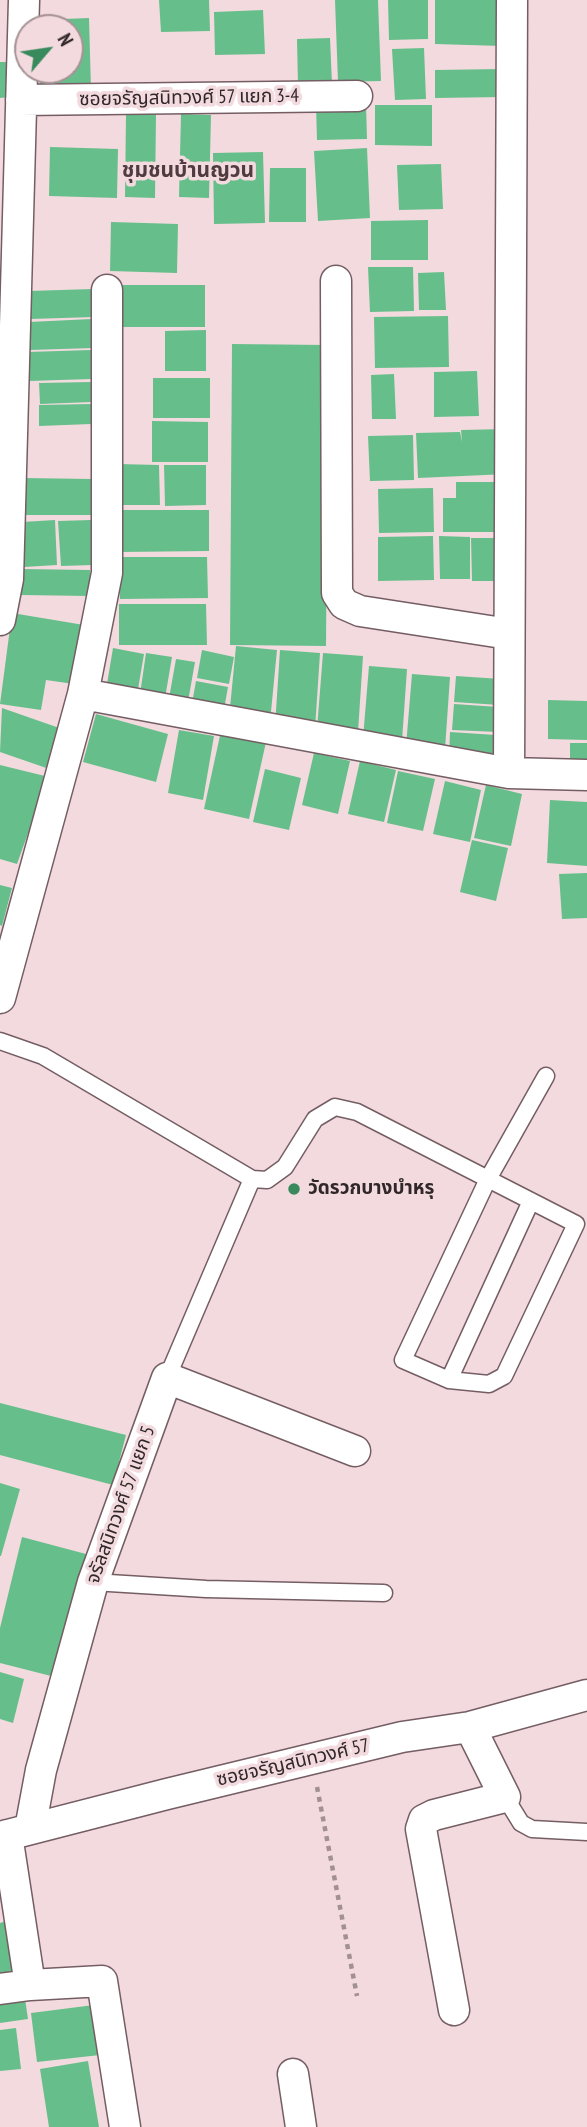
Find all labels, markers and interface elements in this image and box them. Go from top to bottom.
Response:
north arrow [14,14,84,84]
text: N [53,29,79,50]
street label: ซอยจรัญสนิทวงศ์ 57 แยก 3-4 [79,85,299,111]
district label: ชุมชนบ้านญวน [122,158,254,184]
place label: วัดรวกบางบำหรุ [308,1178,434,1200]
marker: วัดรวกบางบำหรุ [286,1181,302,1197]
street label: จรัลสนิทวงศ์ 57 แยก 5 [82,1423,160,1587]
street label: ซอยจรัญสนิทวงศ์ 57 [214,1734,372,1792]

